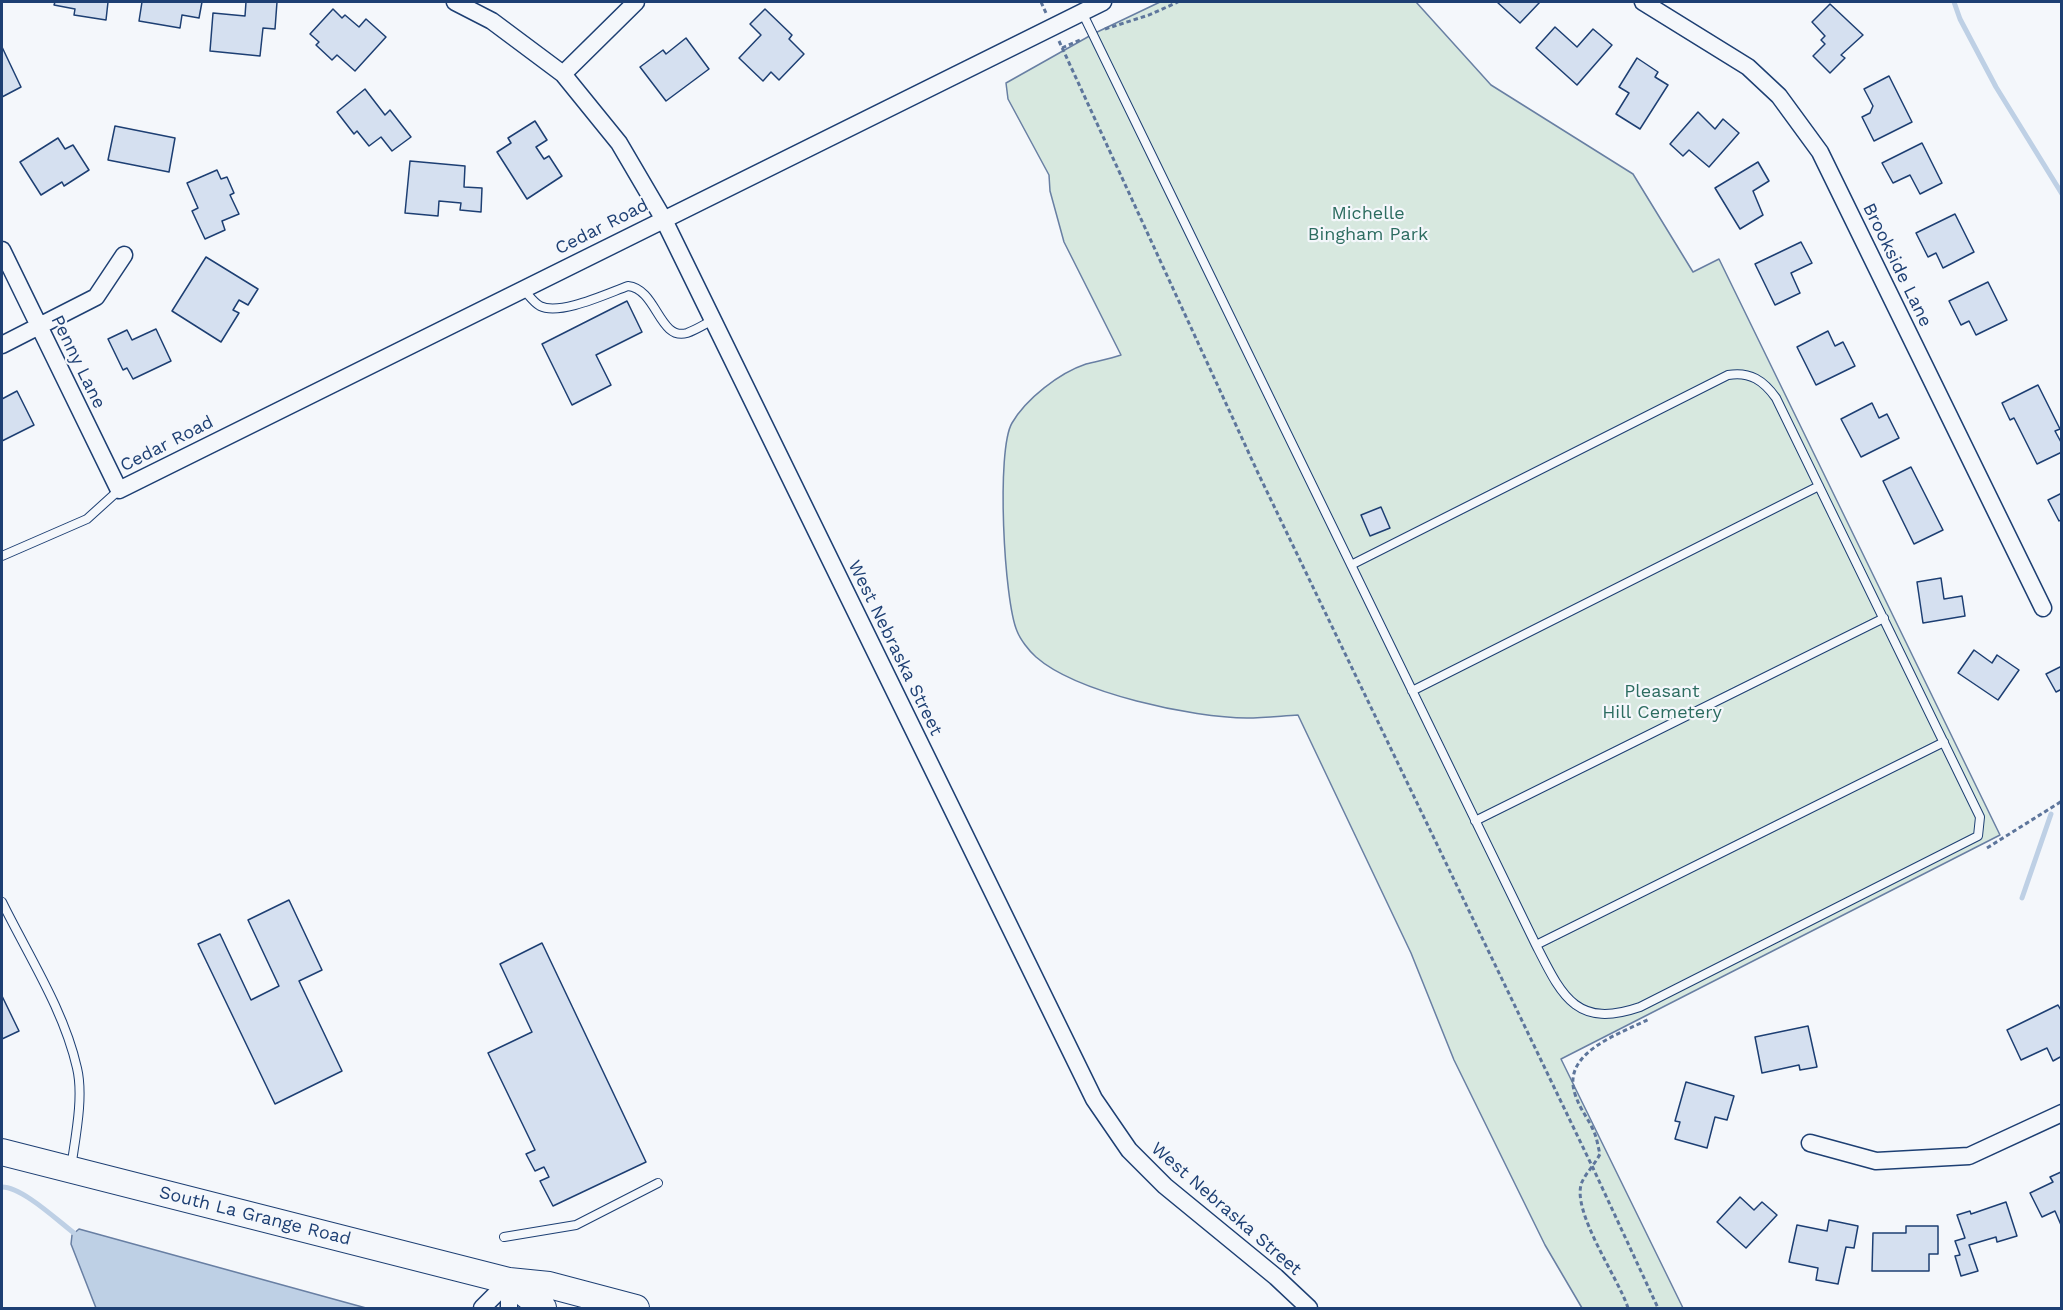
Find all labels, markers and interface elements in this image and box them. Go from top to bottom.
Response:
street label: Cedar Road [552,194,652,260]
street label: Brookside Lane [1858,200,1936,330]
park label: Michelle Bingham Park [1308,203,1428,246]
street label: Penny Lane [46,312,110,412]
street label: Cedar Road [117,411,217,477]
street label: West Nebraska Street [843,557,947,739]
park label: Pleasant Hill Cemetery [1602,681,1722,724]
street label: West Nebraska Street [1146,1138,1306,1280]
street label: South La Grange Road [157,1182,353,1250]

